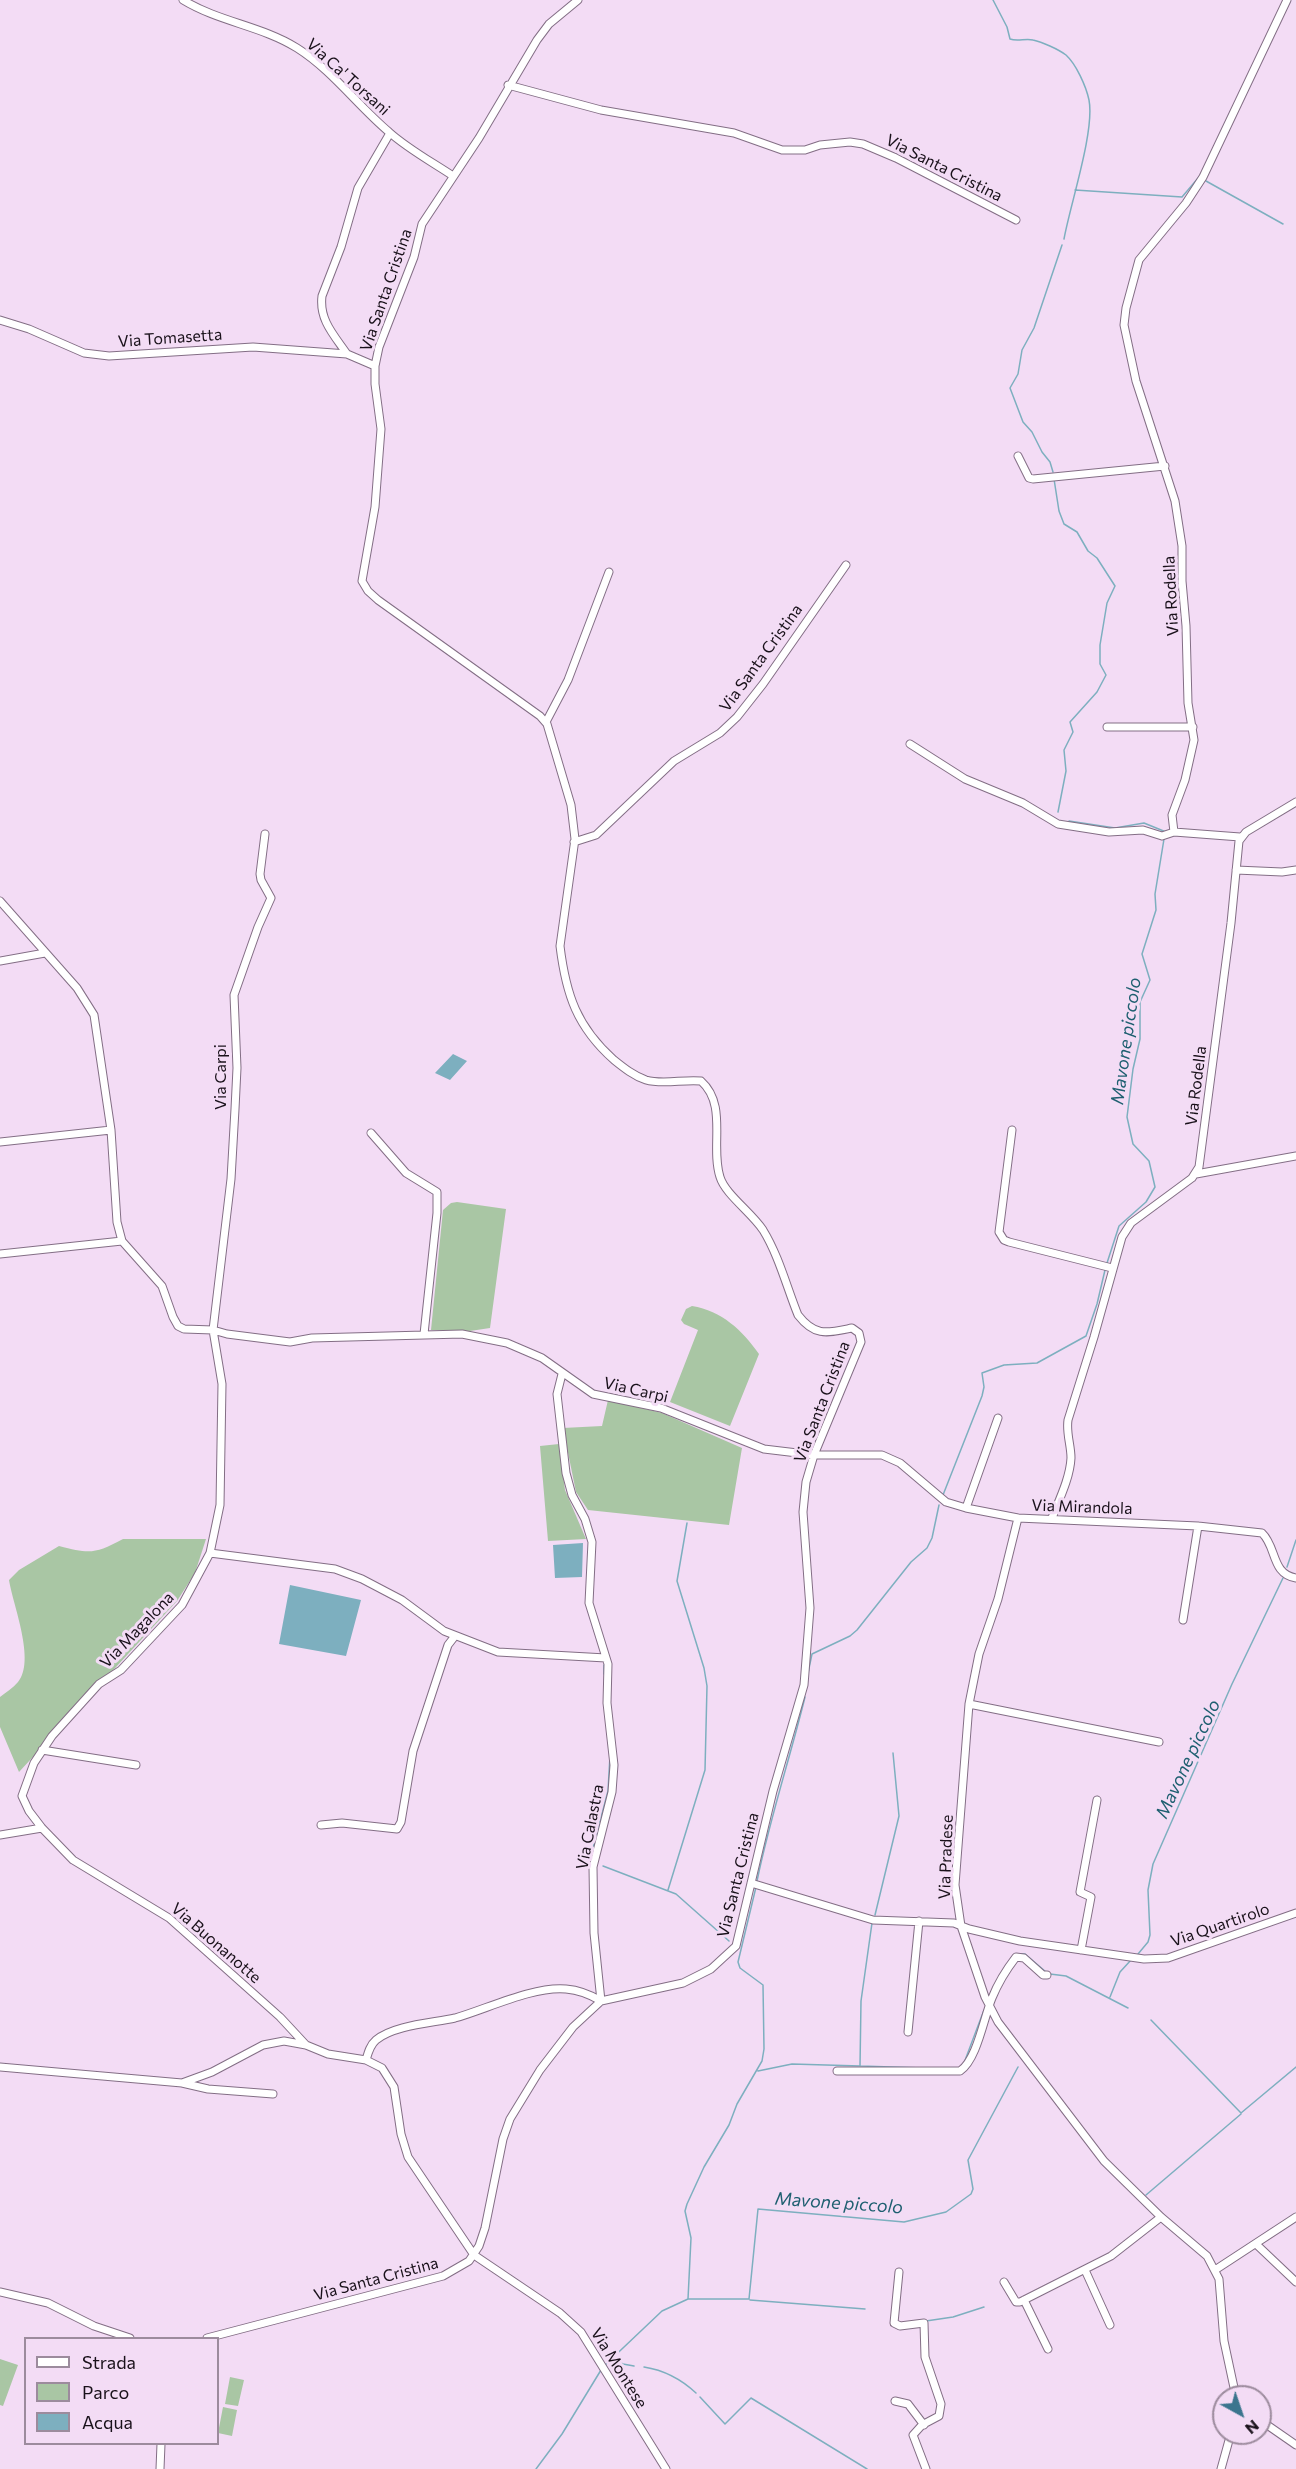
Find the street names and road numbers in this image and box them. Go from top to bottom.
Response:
street label: Via Ca' Torsani [302,34,394,120]
street label: Via Santa Cristina [882,130,1006,206]
street label: Via Santa Cristina [356,226,416,354]
street label: Via Tomasetta [117,325,223,351]
street label: Via Rodella [1159,555,1183,637]
street label: Via Santa Cristina [716,600,806,716]
street label: Via Carpi [211,1044,231,1110]
street label: Via Rodella [1182,1045,1210,1127]
street label: Via Santa Cristina [790,1339,854,1465]
street label: Via Carpi [602,1373,670,1407]
street label: Via Mirandola [1031,1496,1133,1518]
street label: Via Magalona [96,1588,178,1672]
street label: Via Calastra [572,1783,608,1871]
street label: Via Santa Cristina [713,1810,763,1940]
street label: Via Pradese [935,1814,957,1900]
street label: Via Buonanotte [167,1899,265,1987]
street label: Via Quartirolo [1168,1899,1272,1951]
street label: Via Santa Cristina [312,2253,440,2305]
street label: Via Montese [587,2324,651,2412]

